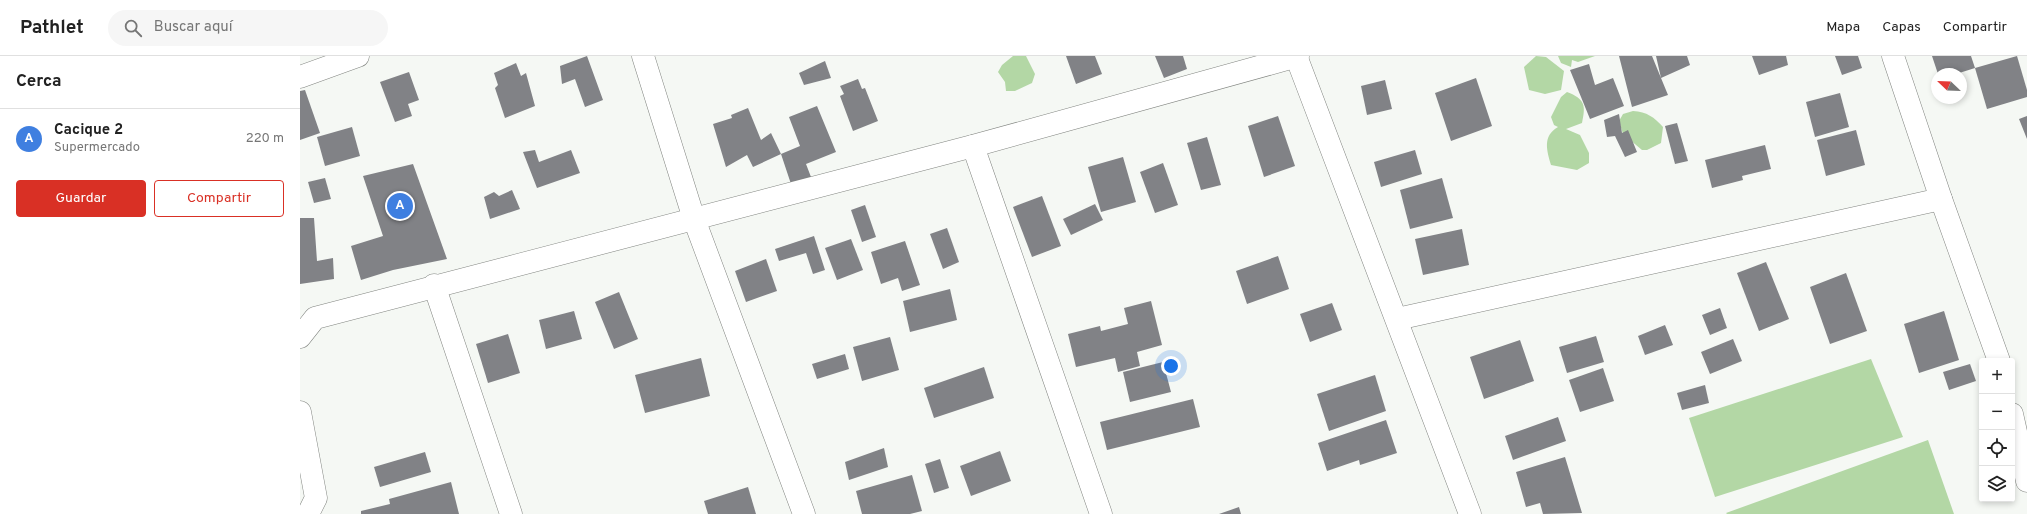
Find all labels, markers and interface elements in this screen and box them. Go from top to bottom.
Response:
search box [108,10,388,46]
text: Pathlet [20,16,84,40]
icon: search [122,17,144,39]
text: Buscar aquí [154,18,233,37]
text: Mapa [1826,19,1860,36]
text: Capas [1882,19,1921,36]
text: Compartir [1943,19,2007,36]
north arrow [1931,68,1967,104]
text: Cerca [16,71,62,93]
text: Cacique 2 [54,121,123,140]
text: A [24,131,34,147]
text: 220 m [246,131,284,147]
text: Supermercado [54,140,140,156]
button: Guardar [16,180,146,217]
button: Compartir [154,180,284,217]
pin: A [387,191,413,221]
your location [1161,356,1181,376]
map controls [1979,358,2015,502]
button: + [1979,358,2015,394]
button: − [1979,394,2015,430]
button: locate [1979,430,2015,466]
button: layers [1979,466,2015,502]

